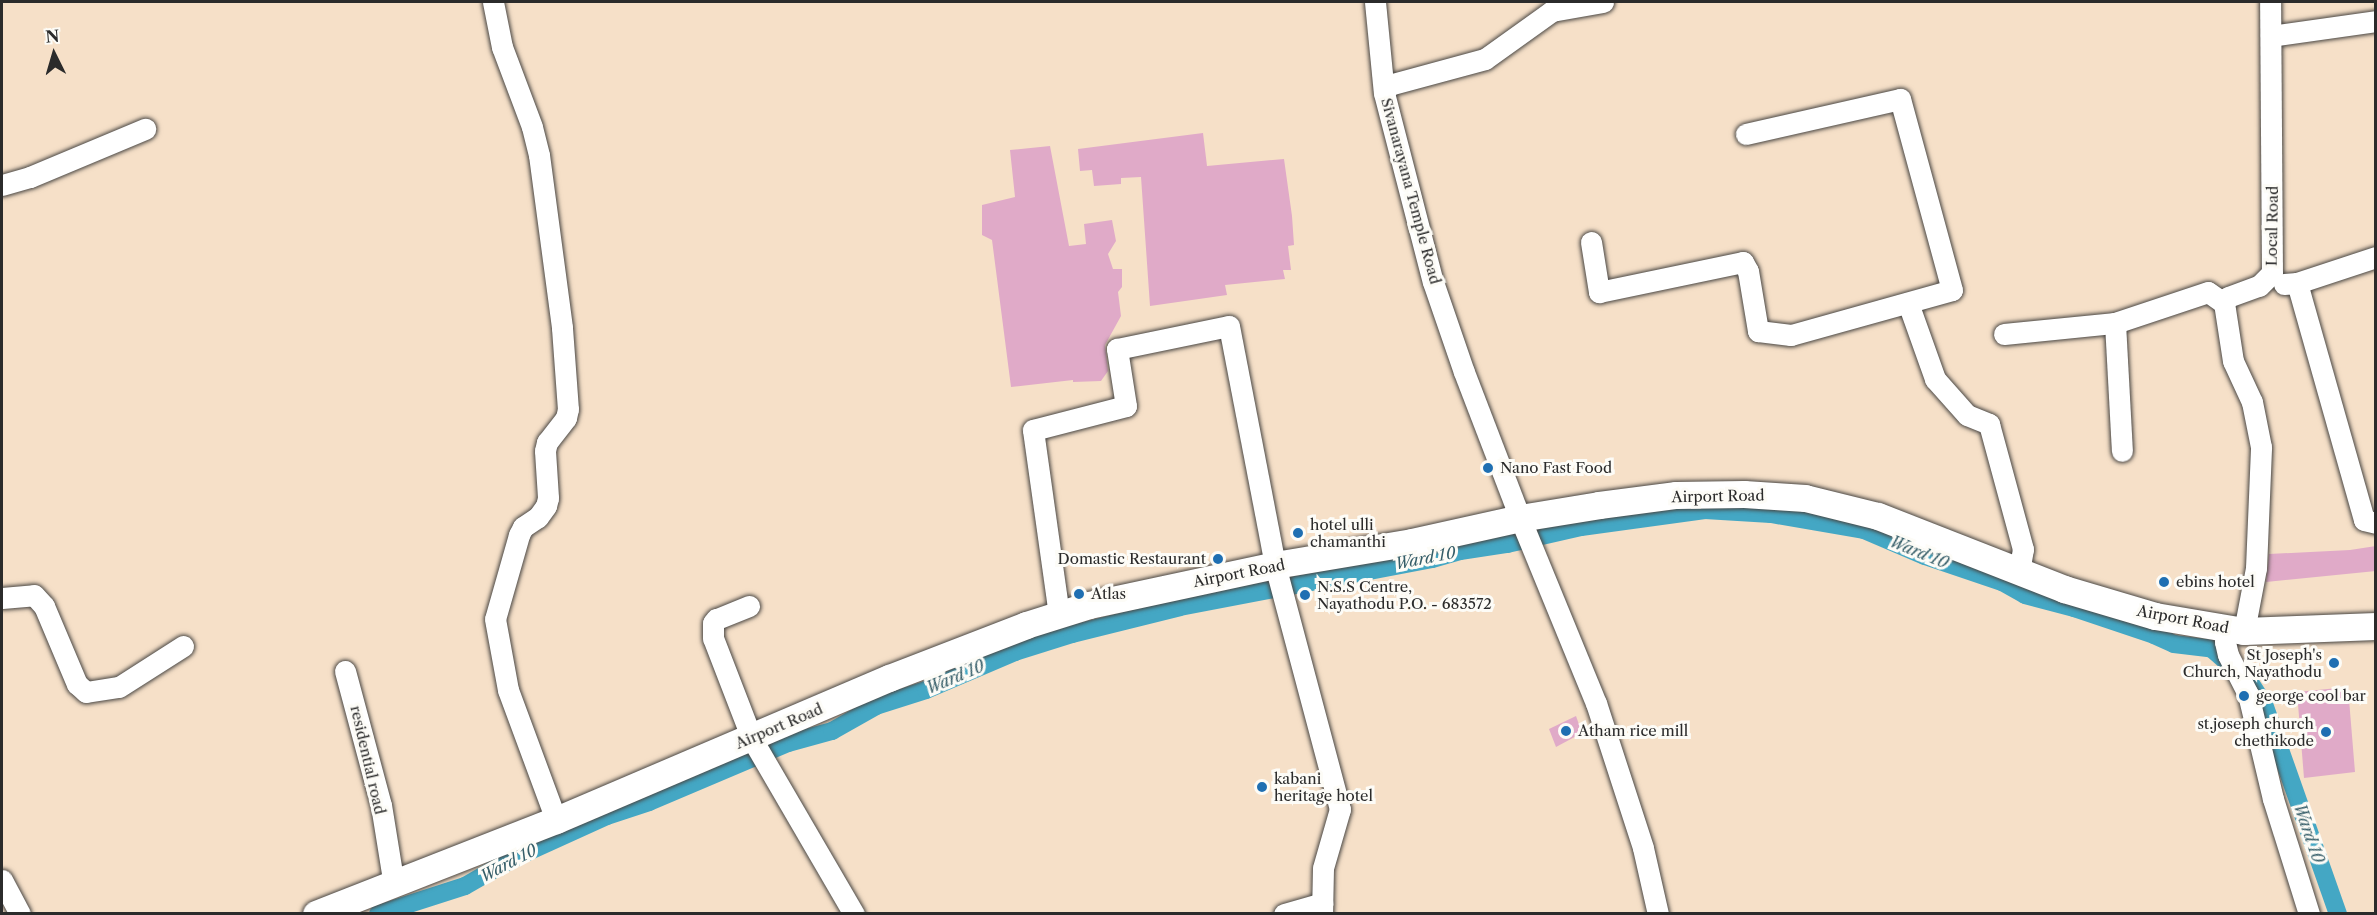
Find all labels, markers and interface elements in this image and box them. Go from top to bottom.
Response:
north arrow [24,24,84,84]
text: N [45,26,60,47]
street label: Sivanarayana Temple Road [1377,96,1445,286]
street label: Local Road [2262,186,2282,266]
place label: Nano Fast Food [1500,459,1612,477]
marker: Nano Fast Food [1481,461,1495,475]
street label: Airport Road [1671,486,1765,506]
place label: hotel ulli chamanthi [1310,515,1386,550]
marker: hotel ulli chamanthi [1291,526,1305,540]
water label: Ward 10 [1887,532,1951,572]
water label: Ward 10 [1393,543,1457,573]
place label: Domastic Restaurant [1058,550,1206,568]
marker: Domastic Restaurant [1211,552,1225,566]
street label: Airport Road [1192,555,1286,591]
place label: ebins hotel [2176,573,2255,591]
marker: ebins hotel [2157,575,2171,589]
place label: N.S.S Centre, Nayathodu P.O. - 683572 [1317,577,1492,612]
place label: Atlas [1091,585,1126,603]
marker: Atlas [1072,587,1086,601]
marker: N.S.S Centre, Nayathodu P.O. - 683572 [1298,588,1312,602]
street label: Airport Road [2136,601,2230,637]
place label: St Joseph's Church, Nayathodu [2183,645,2322,680]
water label: Ward 10 [923,656,987,698]
marker: St Joseph's Church, Nayathodu [2327,656,2341,670]
place label: george cool bar [2256,687,2366,705]
marker: george cool bar [2237,689,2251,703]
street label: Airport Road [733,700,825,752]
street label: residential road [347,704,389,816]
place label: st.joseph church chethikode [2197,714,2314,749]
place label: Atham rice mill [1578,722,1688,740]
marker: Atham rice mill [1559,724,1573,738]
marker: st.joseph church chethikode [2319,725,2333,739]
place label: kabani heritage hotel [1274,769,1373,804]
marker: kabani heritage hotel [1255,780,1269,794]
water label: Ward 10 [2290,801,2328,865]
water label: Ward 10 [476,840,540,886]

